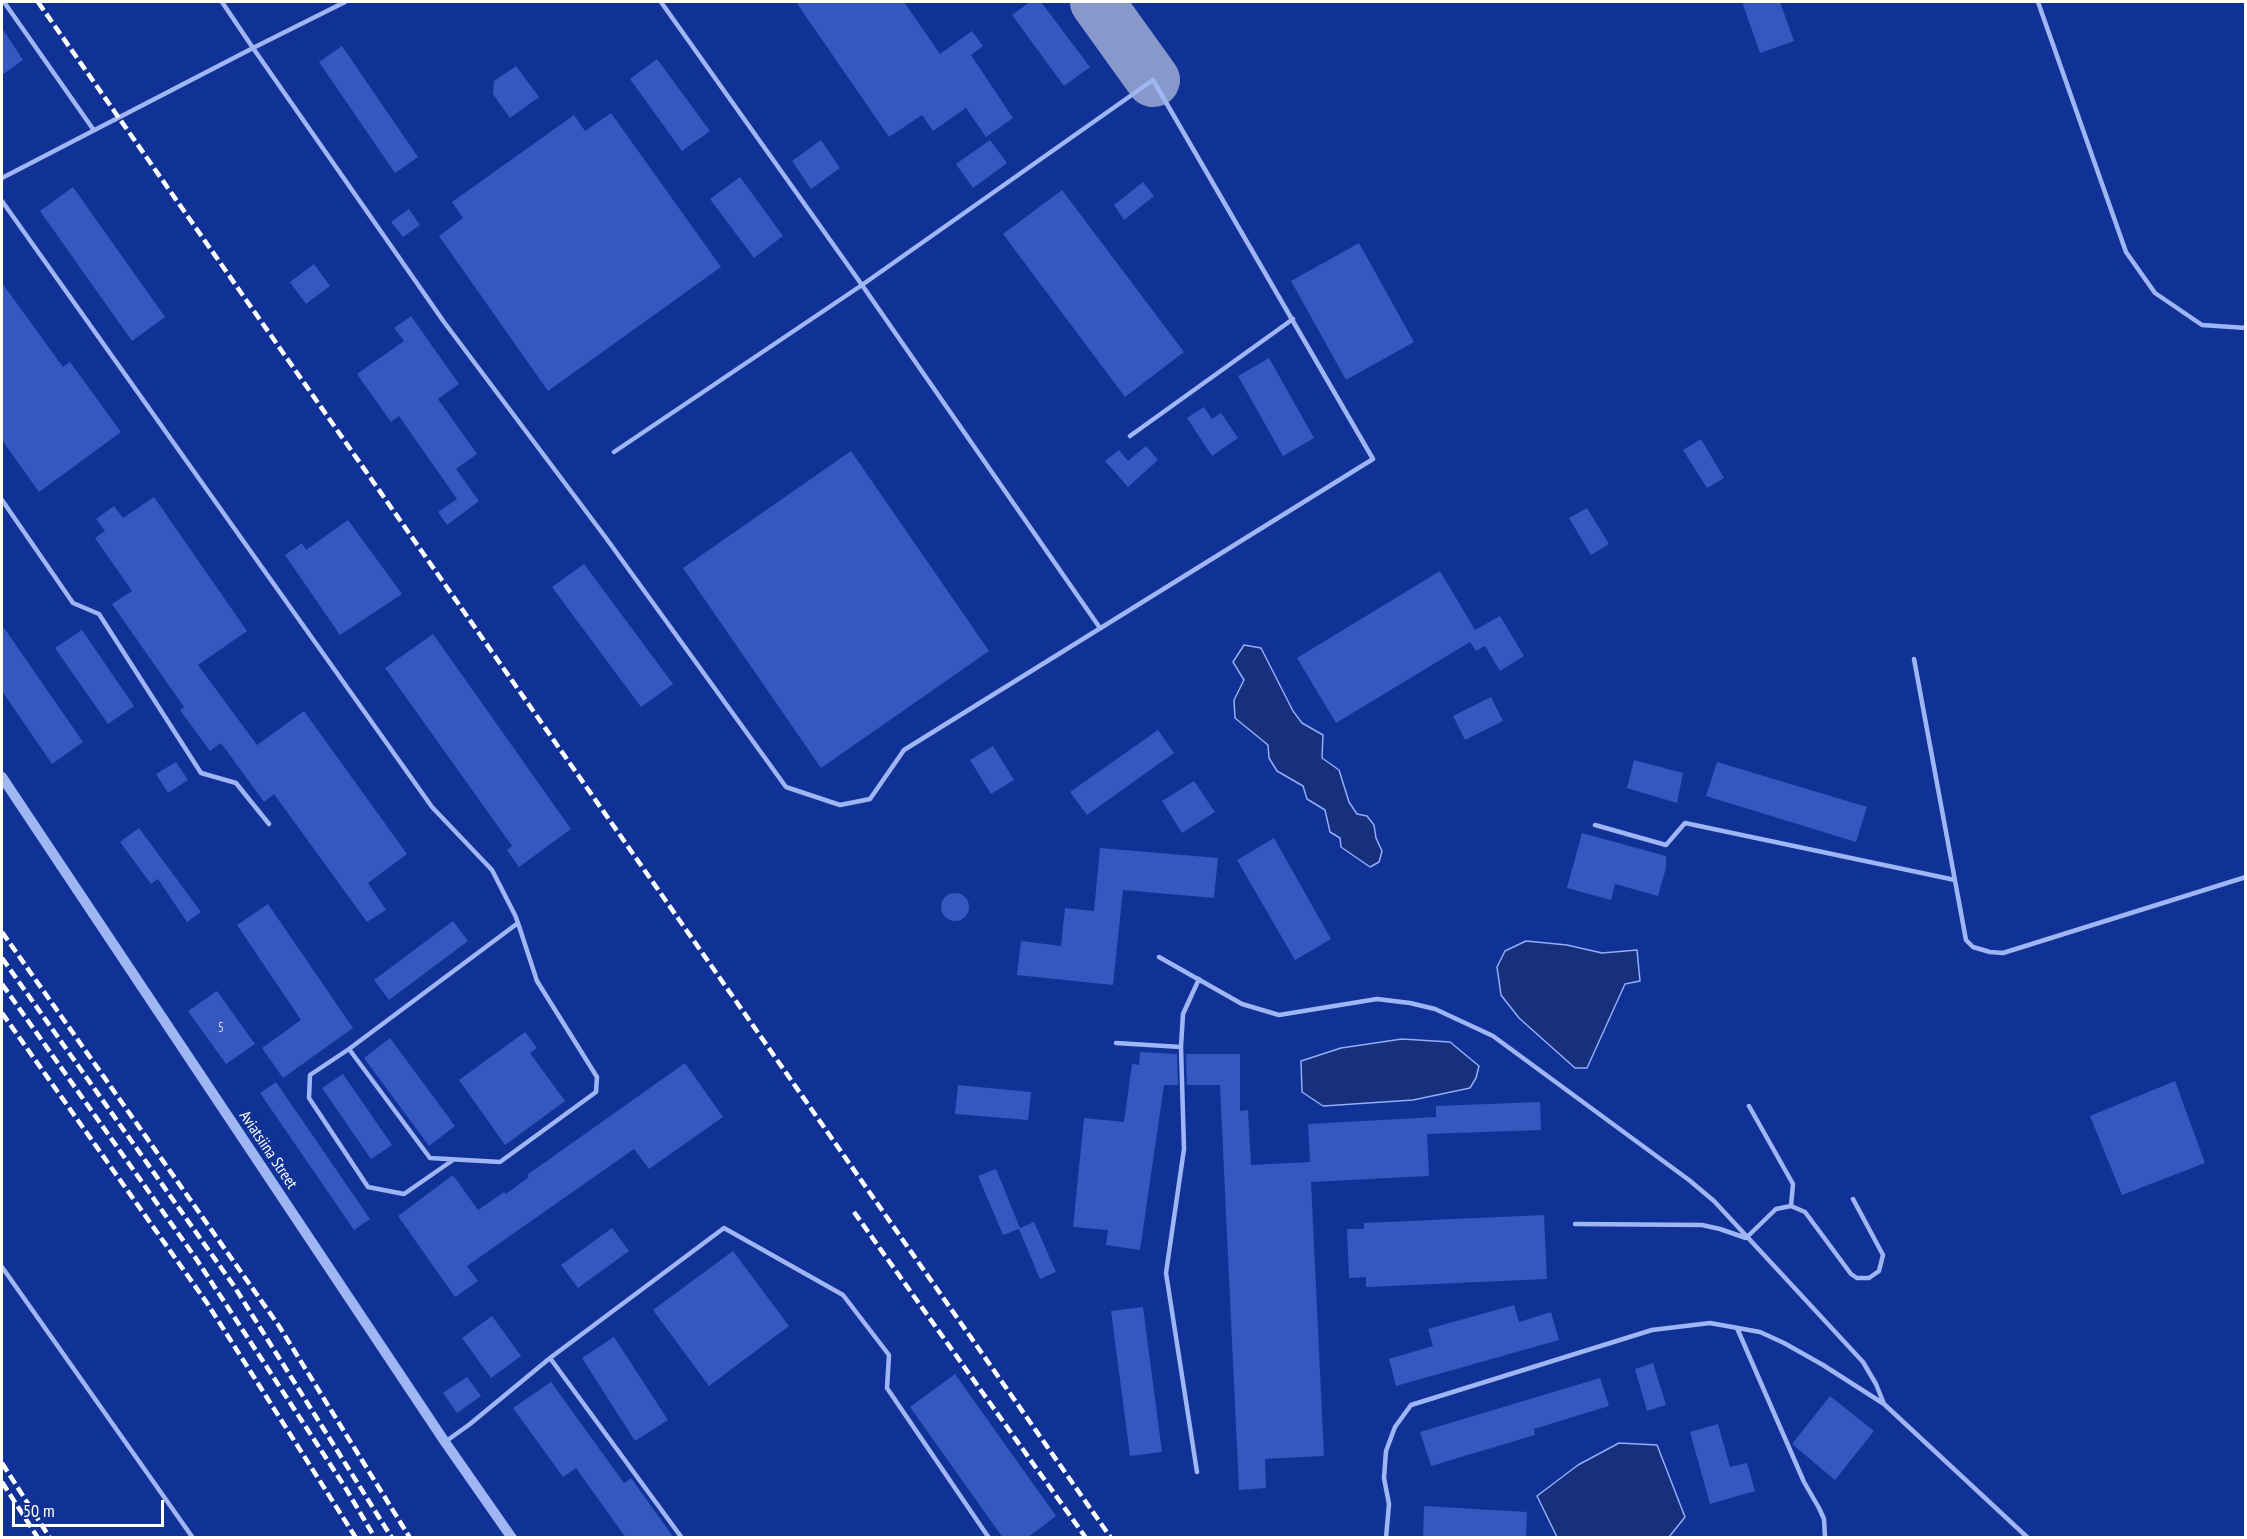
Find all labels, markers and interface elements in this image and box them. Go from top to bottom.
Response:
house number: 5 [218,1020,224,1036]
street label: Aviatsiina Street [235,1107,301,1193]
scale bar [15,1488,166,1526]
text: 50 m [23,1499,55,1522]

